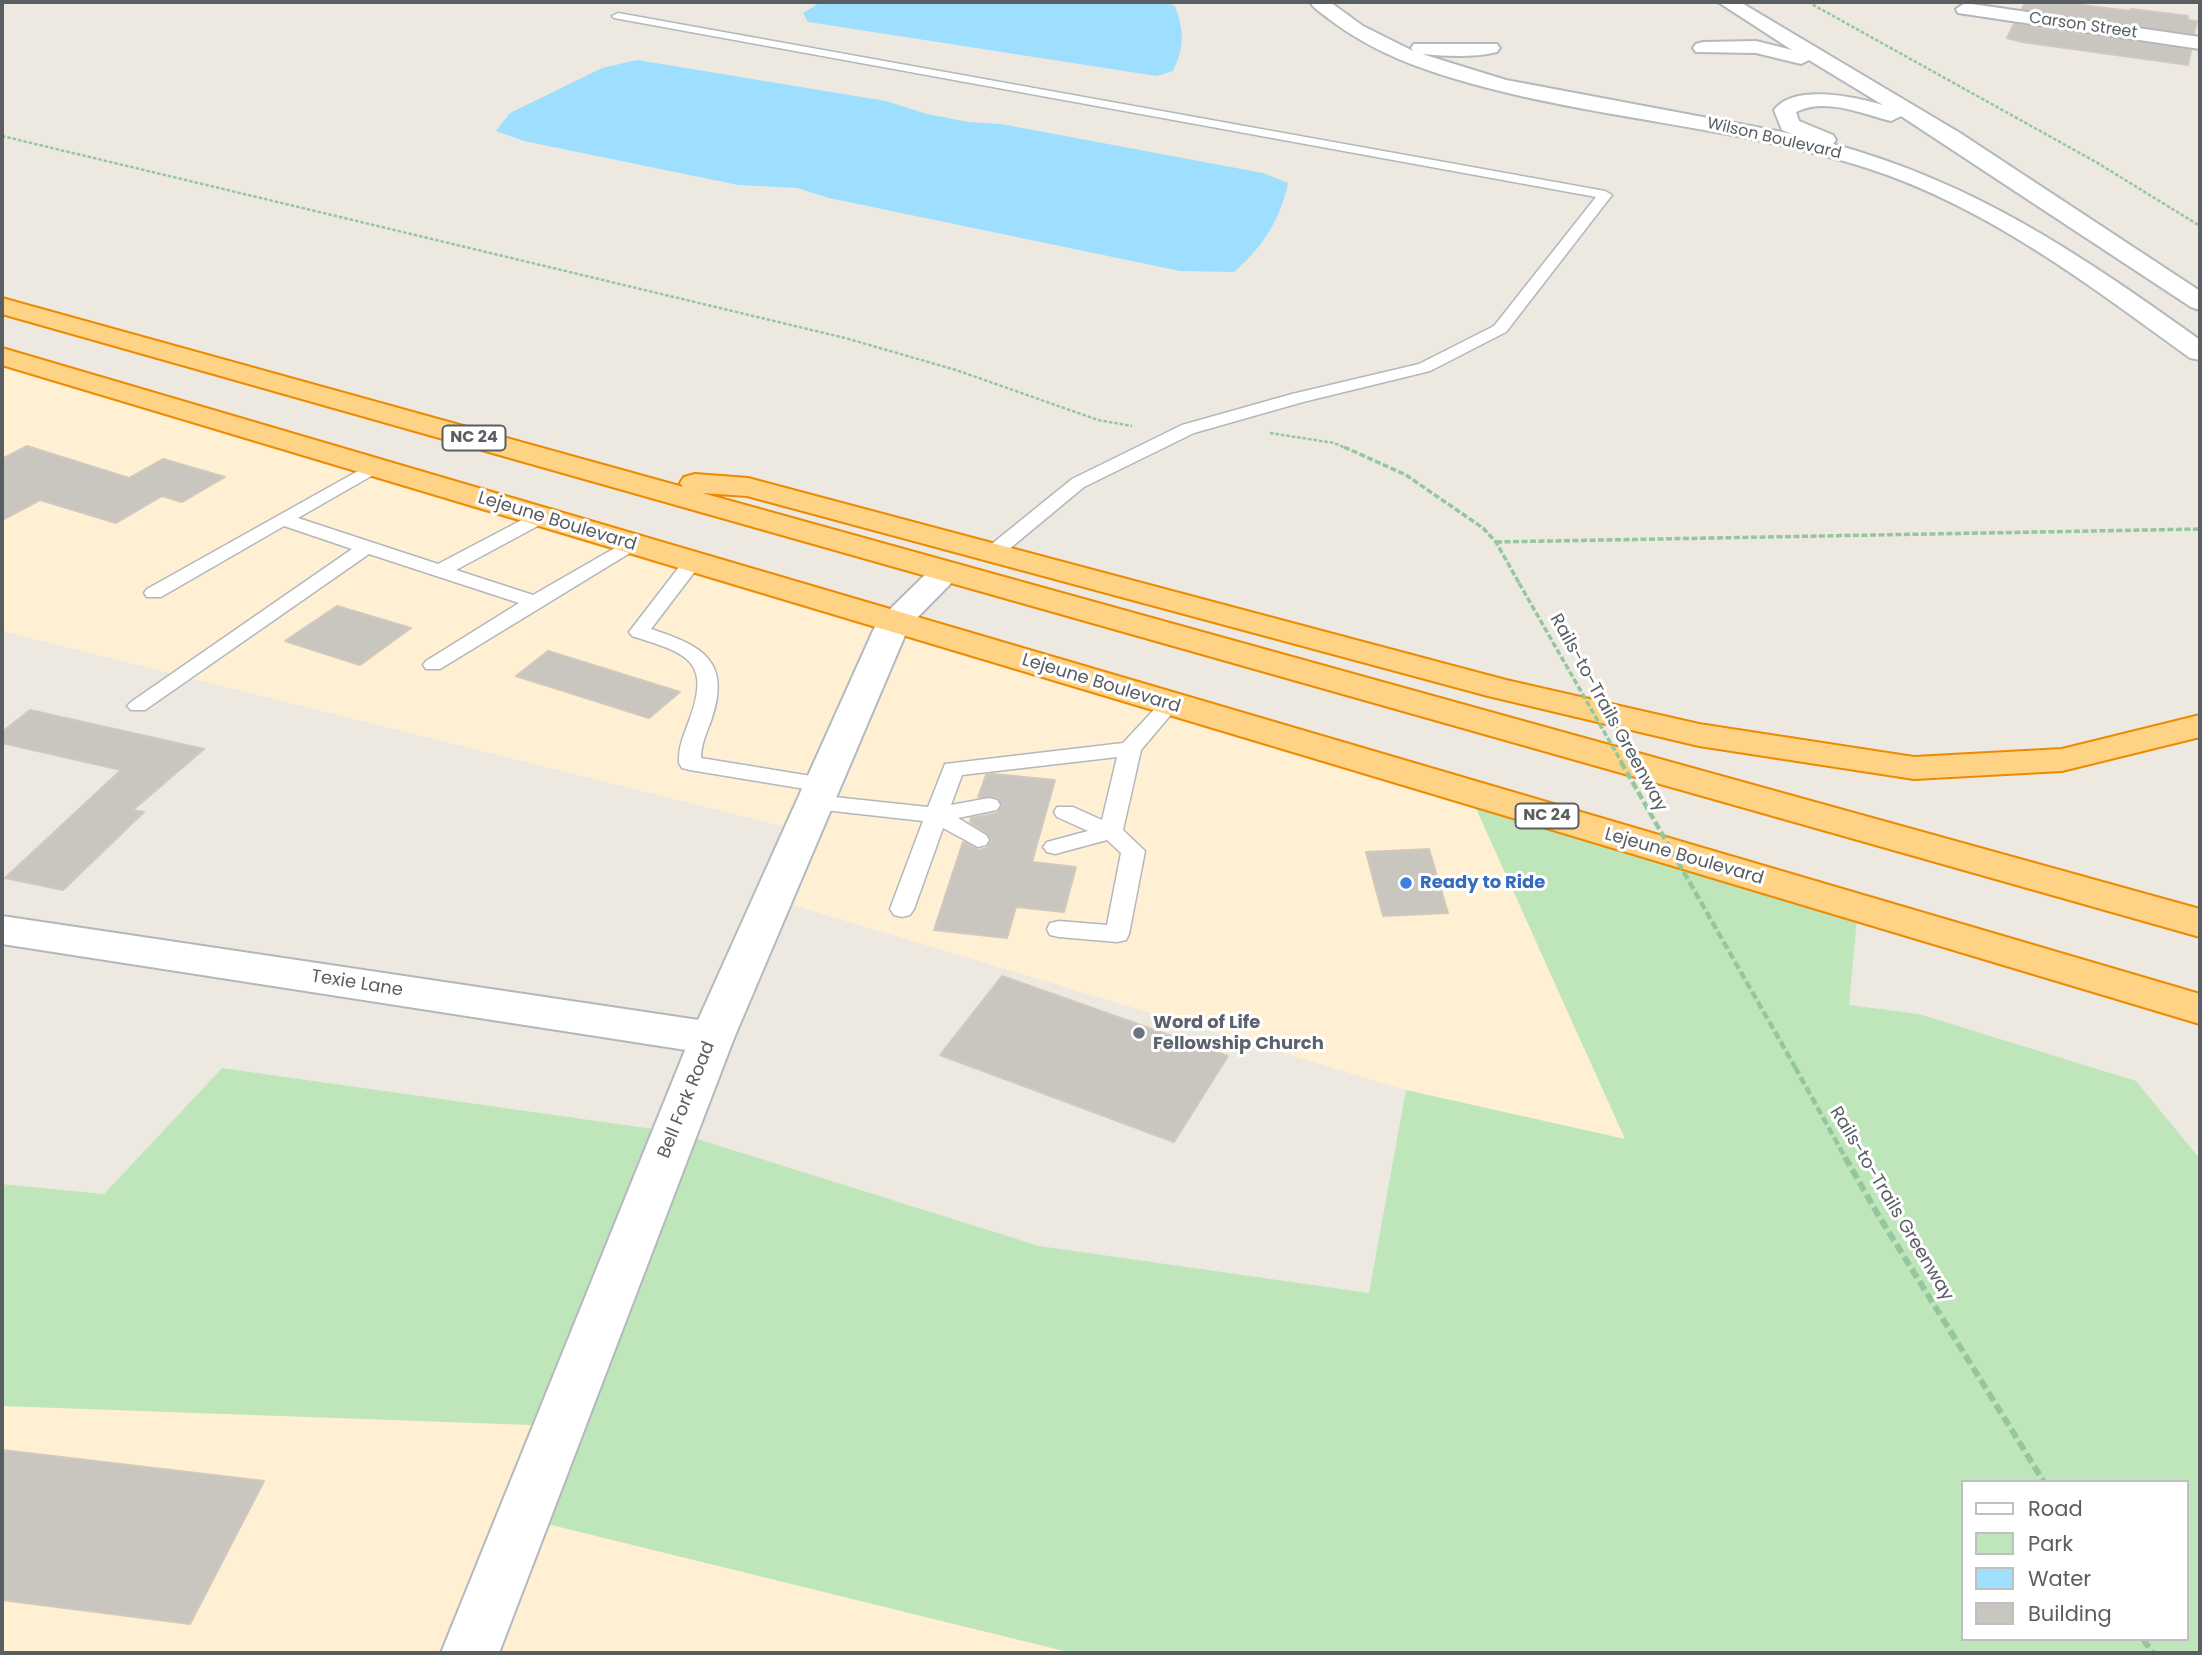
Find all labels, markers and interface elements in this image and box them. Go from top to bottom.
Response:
street label: Carson Street [2028,9,2138,43]
street label: Wilson Boulevard [1705,114,1843,164]
road number: NC 24 [442,426,505,450]
street label: Lejeune Boulevard [475,488,639,556]
street label: Rails-to-Trails Greenway [1545,610,1671,816]
street label: Lejeune Boulevard [1019,650,1183,718]
road number: NC 24 [1516,804,1578,828]
street label: Lejeune Boulevard [1602,824,1766,890]
place label: Ready to Ride [1420,872,1545,894]
marker: Ready to Ride [1398,875,1414,891]
street label: Texie Lane [310,966,404,1002]
place label: Word of Life Fellowship Church [1153,1012,1324,1054]
marker: Word of Life Fellowship Church [1131,1025,1147,1041]
street label: Bell Fork Road [654,1038,720,1162]
street label: Rails-to-Trails Greenway [1824,1103,1958,1305]
legend [1960,1480,2188,1641]
text: Road [2028,1494,2083,1523]
text: Park [2028,1529,2073,1558]
text: Water [2028,1564,2091,1593]
text: Building [2028,1599,2112,1628]

